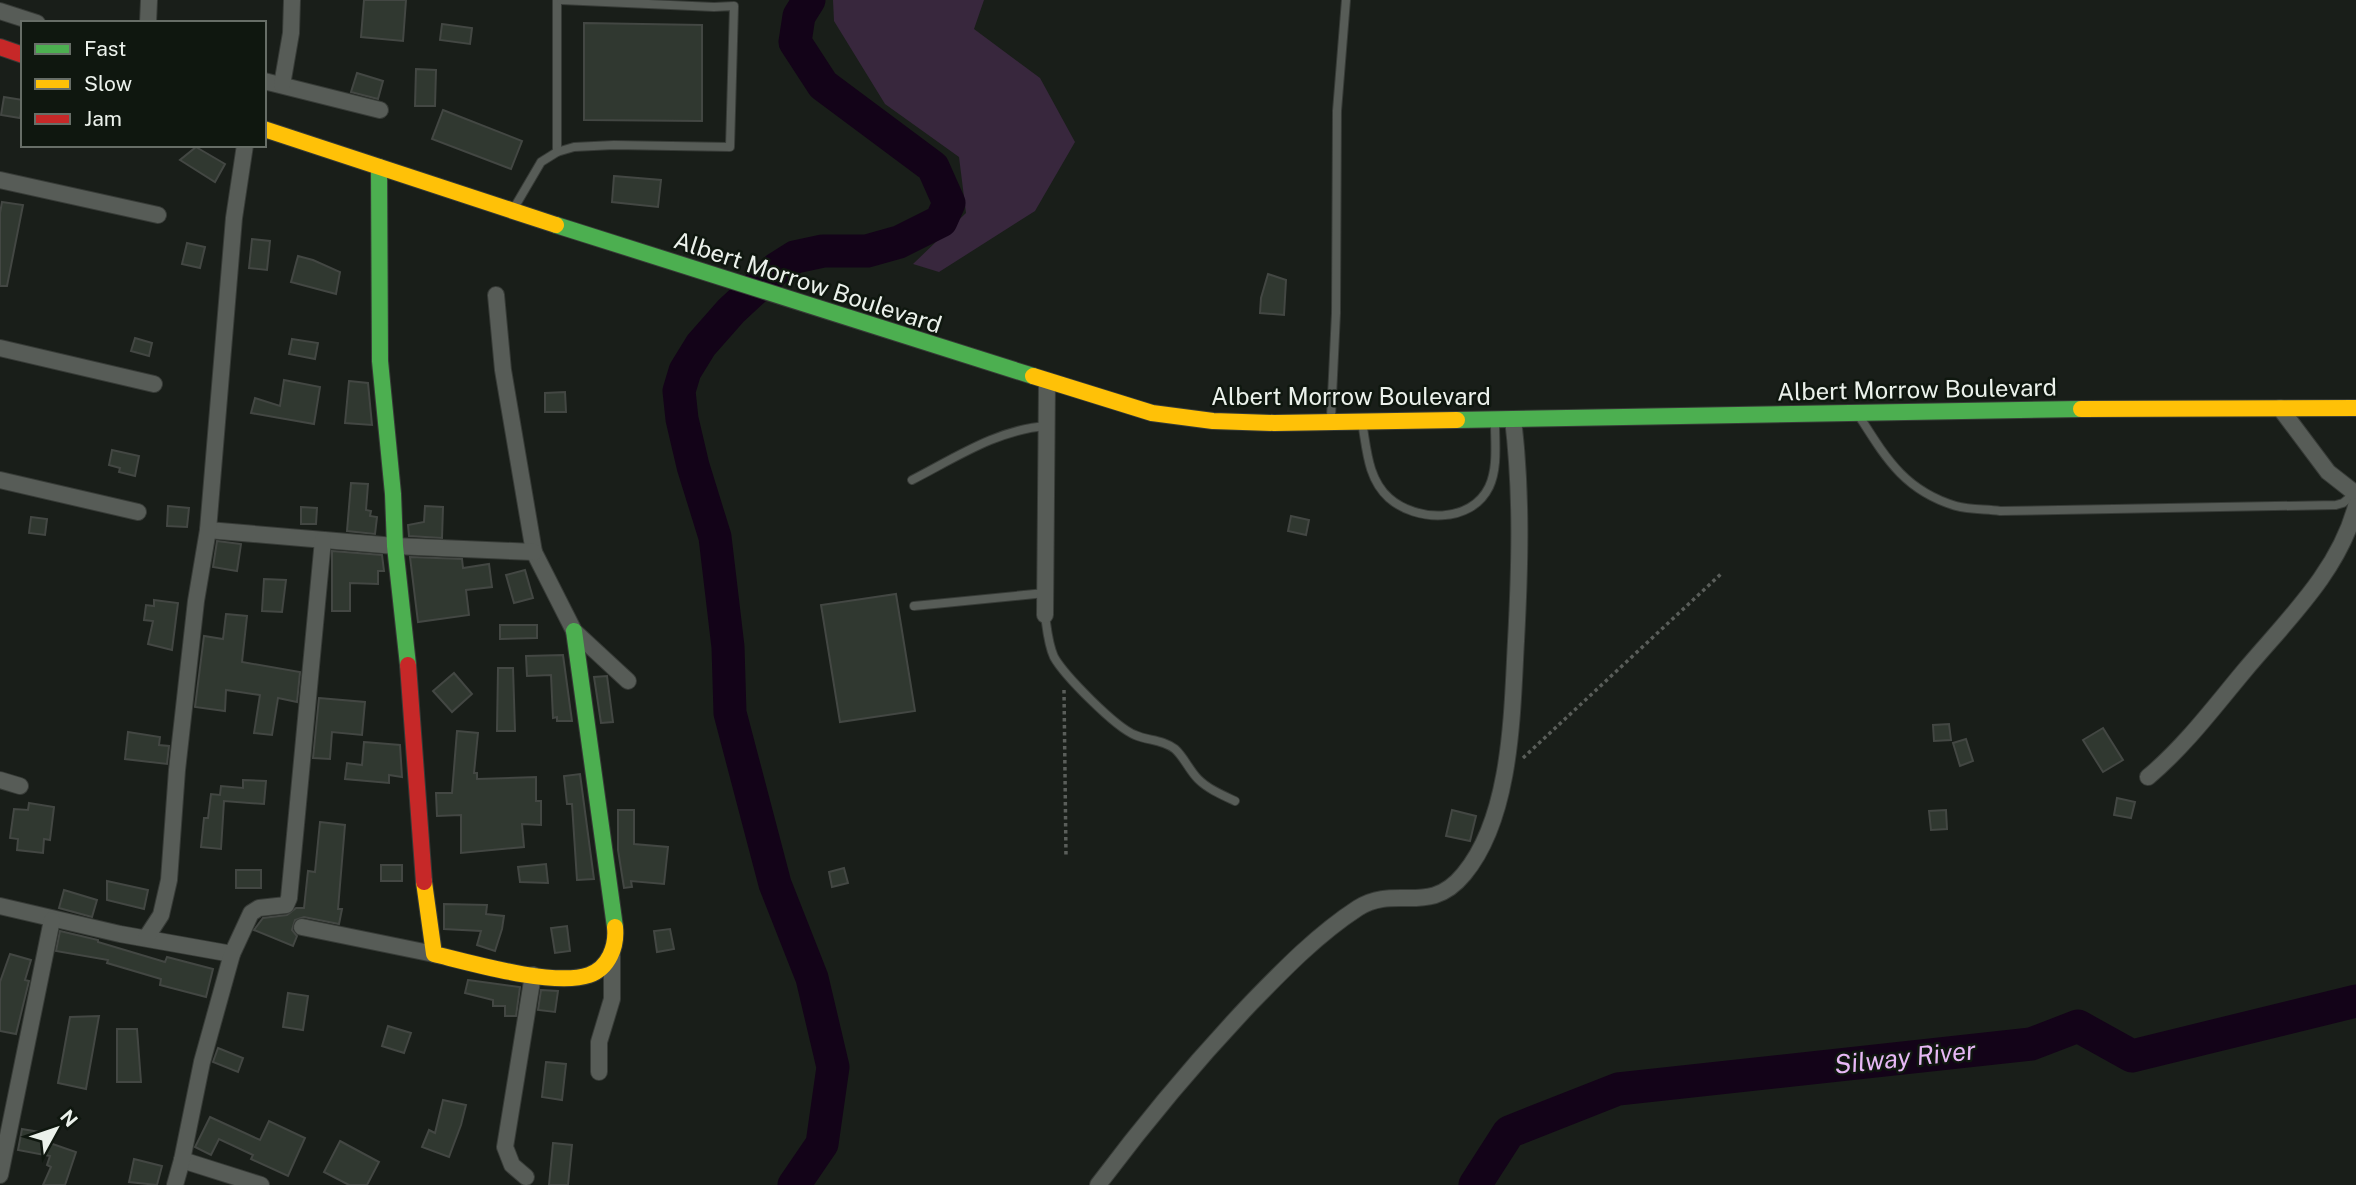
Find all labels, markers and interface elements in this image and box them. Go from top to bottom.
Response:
legend [21,21,266,147]
text: Fast [84,36,126,61]
text: Slow [84,71,132,96]
text: Jam [84,106,122,131]
street label: Albert Morrow Boulevard [671,225,945,339]
street label: Albert Morrow Boulevard [1777,373,2057,405]
street label: Albert Morrow Boulevard [1211,382,1491,410]
water label: Silway River [1833,1034,1977,1080]
north arrow [21,1094,91,1164]
text: N [56,1105,82,1131]

